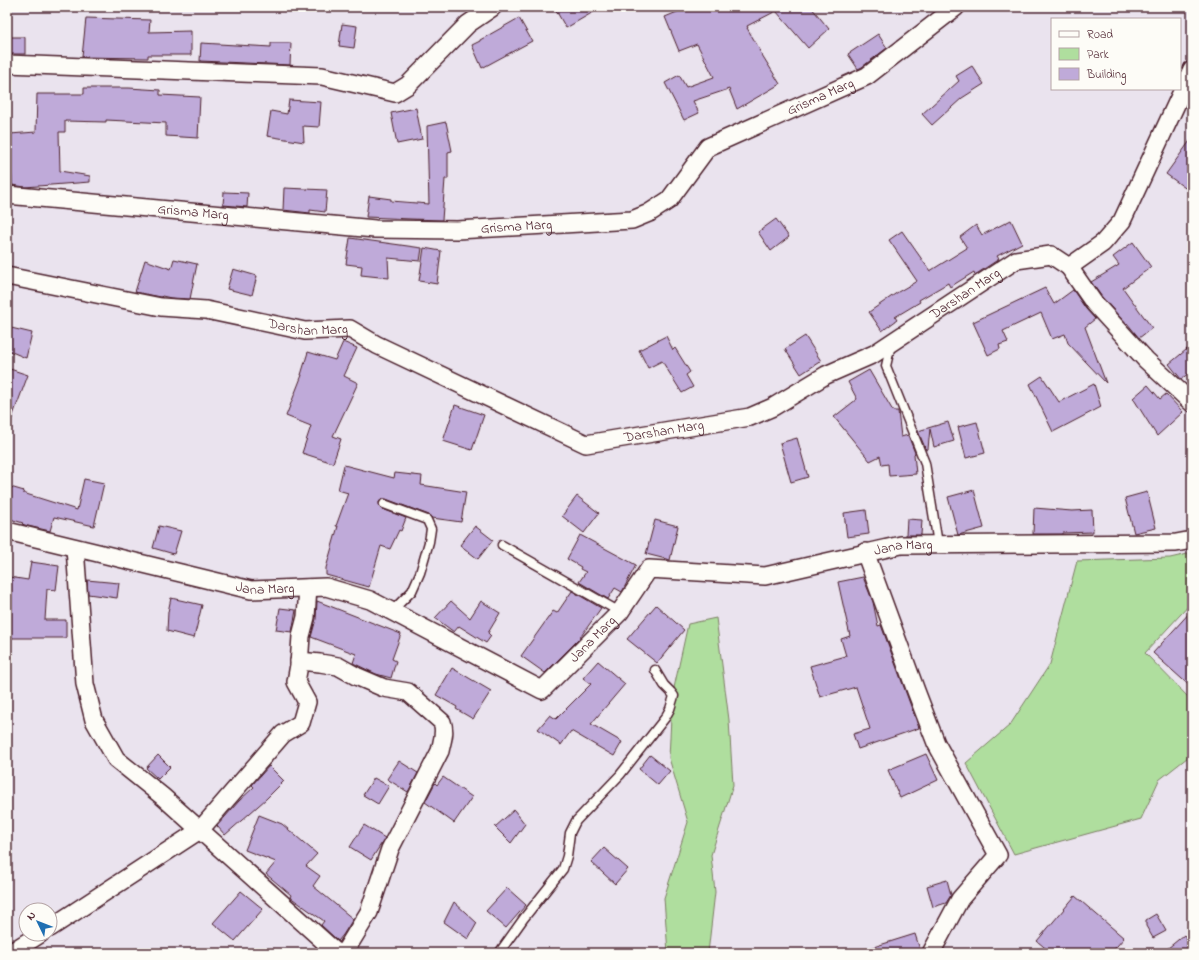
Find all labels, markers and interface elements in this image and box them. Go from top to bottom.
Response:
legend [1051,18,1181,90]
text: Road [1087,26,1113,44]
text: Park [1087,46,1109,64]
text: Building [1086,66,1126,85]
street label: Grisma Marg [783,73,858,121]
street label: Grisma Marg [157,198,230,227]
street label: Grisma Marg [480,214,553,239]
street label: Darshan Marg [925,263,1005,325]
street label: Darshan Marg [265,313,348,342]
street label: Darshan Marg [621,414,706,448]
street label: Jana Marg [872,534,933,561]
street label: Jana Marg [233,576,295,601]
street label: Jana Marg [565,611,622,667]
north arrow [18,902,58,942]
text: N [23,908,40,924]

